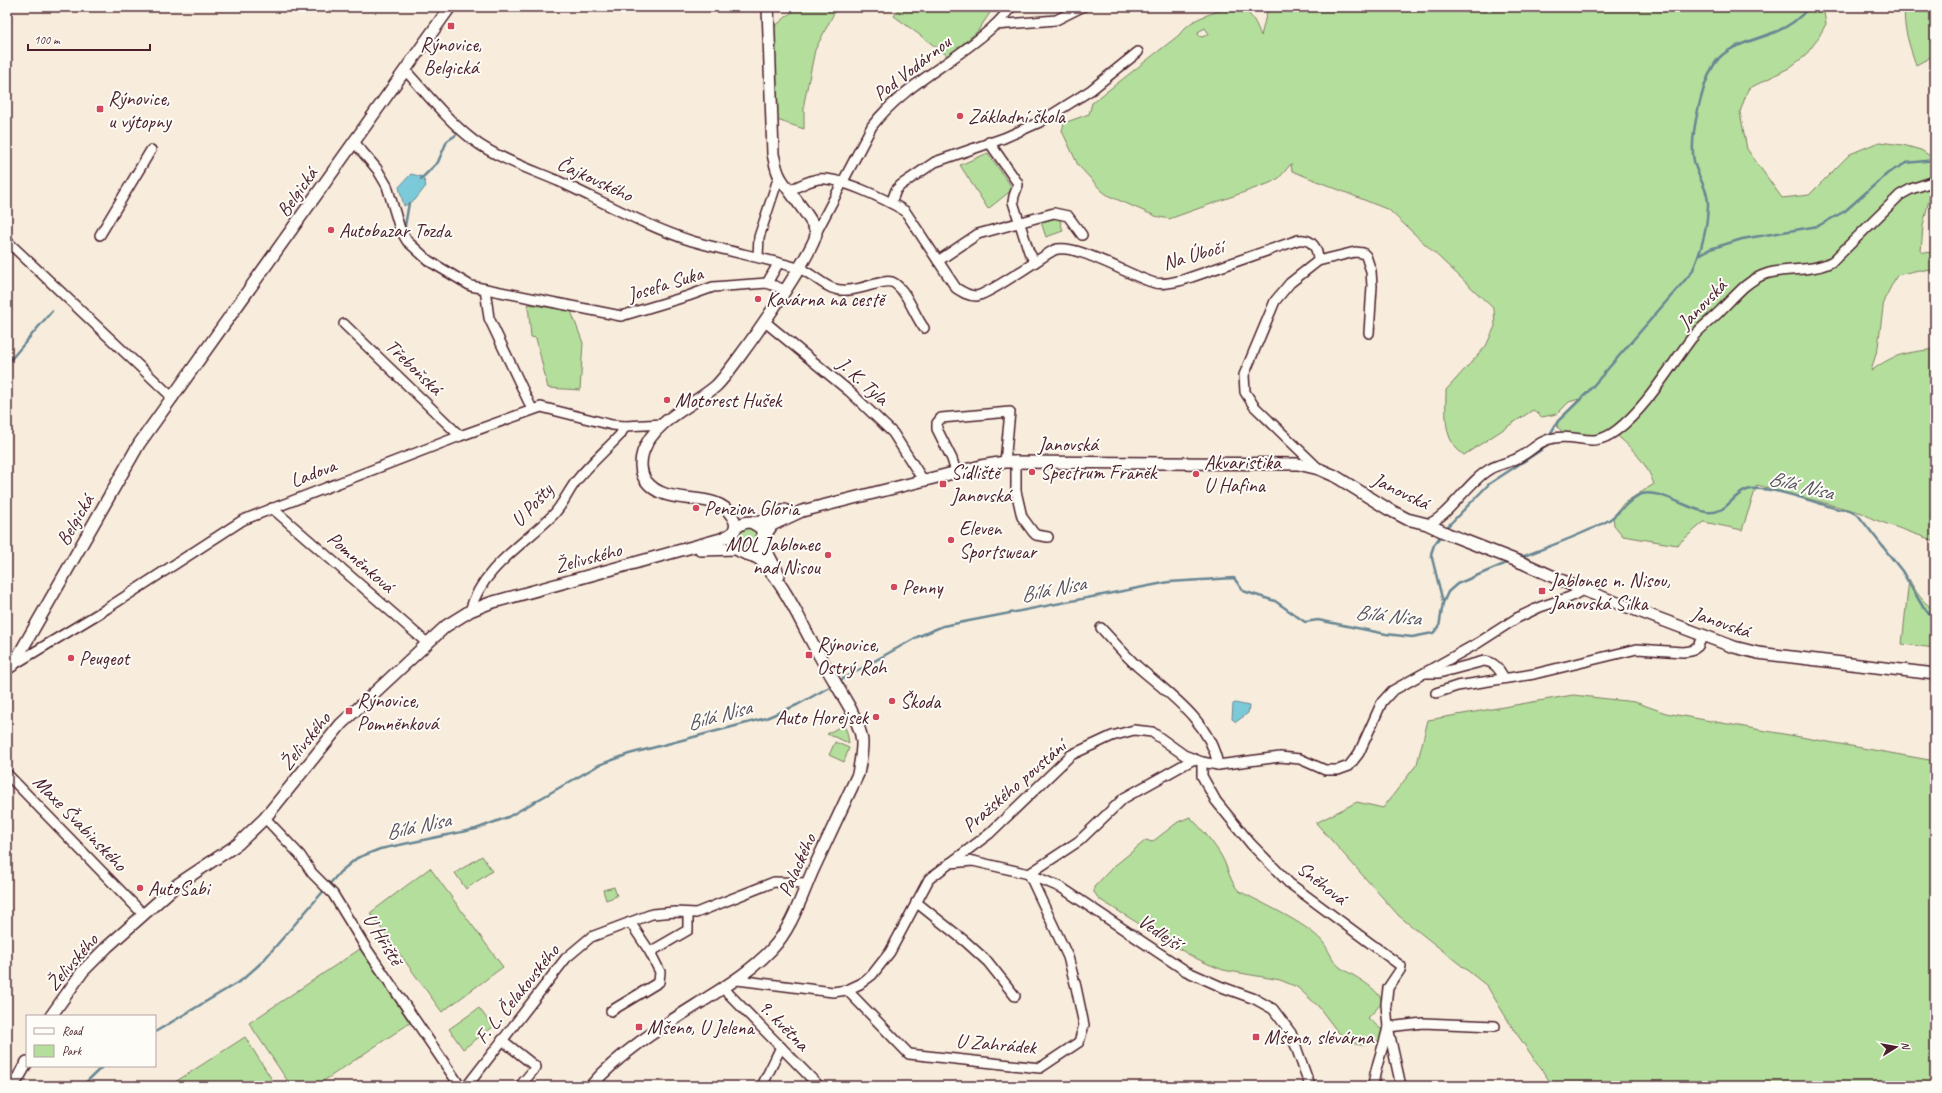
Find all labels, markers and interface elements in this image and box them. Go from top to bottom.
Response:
marker: Rýnovice, Belgická [446,21,456,31]
scale bar [28,26,150,52]
street label: Pod Vodárnou [868,29,957,106]
text: 100 m [34,32,61,48]
place label: Rýnovice, Belgická [420,32,482,80]
place label: Rýnovice, u výtopny [108,86,173,134]
marker: Rýnovice, u výtopny [95,104,105,114]
place label: Základní škola [968,104,1067,129]
marker: Základní škola [955,111,965,121]
street label: Čajkovského [553,151,638,208]
street label: Belgická [271,161,324,222]
place label: Autobazar Tozda [339,218,453,243]
marker: Autobazar Tozda [326,225,336,235]
street label: Na Úbočí [1160,233,1230,276]
street label: Josefa Suka [623,260,707,308]
street label: Janovská [1671,272,1733,335]
place label: Kavárna na cestě [766,287,888,312]
marker: Kavárna na cestě [753,294,763,304]
street label: Třeboňská [380,334,450,402]
street label: J. K. Tyla [831,351,895,411]
place label: Motorest Hušek [675,388,783,413]
marker: Motorest Hušek [662,395,672,405]
street label: Janovská [1037,432,1100,457]
place label: Akvaristika U Hafina [1204,450,1282,498]
street label: Ladova [287,452,341,493]
place label: Sídliště Janovská [950,460,1013,508]
place label: Spectrum Franěk [1040,460,1158,485]
water label: Bílá Nisa [1766,465,1838,506]
street label: Janovská [1368,466,1436,516]
marker: Spectrum Franěk [1027,467,1037,477]
marker: Akvaristika U Hafina [1191,469,1201,479]
street label: U Pošty [506,477,559,532]
marker: Sídliště Janovská [938,479,948,489]
street label: Belgická [50,488,101,550]
place label: Penzion Gloria [704,496,801,521]
marker: Penzion Gloria [691,503,701,513]
place label: Eleven Sportswear [959,516,1038,564]
street label: Pomněnková [322,526,402,600]
place label: MOL Jablonec nad Nisou [726,532,822,580]
marker: Eleven Sportswear [946,535,956,545]
street label: Želivského [552,537,625,579]
marker: MOL Jablonec nad Nisou [823,550,833,560]
place label: Jablonec n. Nisou, Janovská Silka [1549,568,1670,616]
water label: Bílá Nisa [1019,570,1090,608]
place label: Penny [902,575,944,600]
marker: Penny [889,582,899,592]
marker: Jablonec n. Nisou, Janovská Silka [1537,586,1547,596]
water label: Bílá Nisa [1354,599,1424,632]
street label: Janovská [1688,600,1756,644]
place label: Rýnovice, Ostrý Roh [817,632,888,680]
place label: Peugeot [79,646,131,671]
marker: Rýnovice, Ostrý Roh [804,650,814,660]
marker: Peugeot [66,653,76,663]
place label: Rýnovice, Pomněnková [357,688,440,736]
place label: Škoda [900,689,942,714]
water label: Bílá Nisa [684,693,756,736]
marker: Škoda [887,696,897,706]
place label: Auto Horejsek [776,705,870,730]
street label: Želivského [274,706,337,775]
marker: Rýnovice, Pomněnková [344,706,354,716]
marker: Auto Horejsek [871,712,881,722]
street label: Pražského povstání [957,731,1074,838]
street label: Maxe Švabinského [28,769,133,877]
water label: Bílá Nisa [383,806,455,845]
street label: Palackého [772,829,822,900]
street label: Sněhová [1292,856,1354,912]
place label: AutoSabi [148,876,212,901]
marker: AutoSabi [135,883,145,893]
street label: U Hřiště [357,908,410,973]
street label: Vedlejší [1133,908,1190,958]
street label: Želivského [40,927,104,996]
street label: F. L. Čelakovského [469,938,565,1049]
street label: 9. května [753,994,816,1057]
legend [26,1015,156,1067]
place label: Mšeno, U Jelena [647,1015,756,1040]
marker: Mšeno, U Jelena [634,1022,644,1032]
text: Road [62,1023,84,1039]
place label: Mšeno, slévárna [1264,1025,1375,1050]
north arrow [1876,1027,1916,1067]
street label: U Zahrádek [955,1028,1039,1060]
marker: Mšeno, slévárna [1251,1032,1261,1042]
text: N [1898,1040,1914,1052]
text: Park [62,1043,83,1059]

